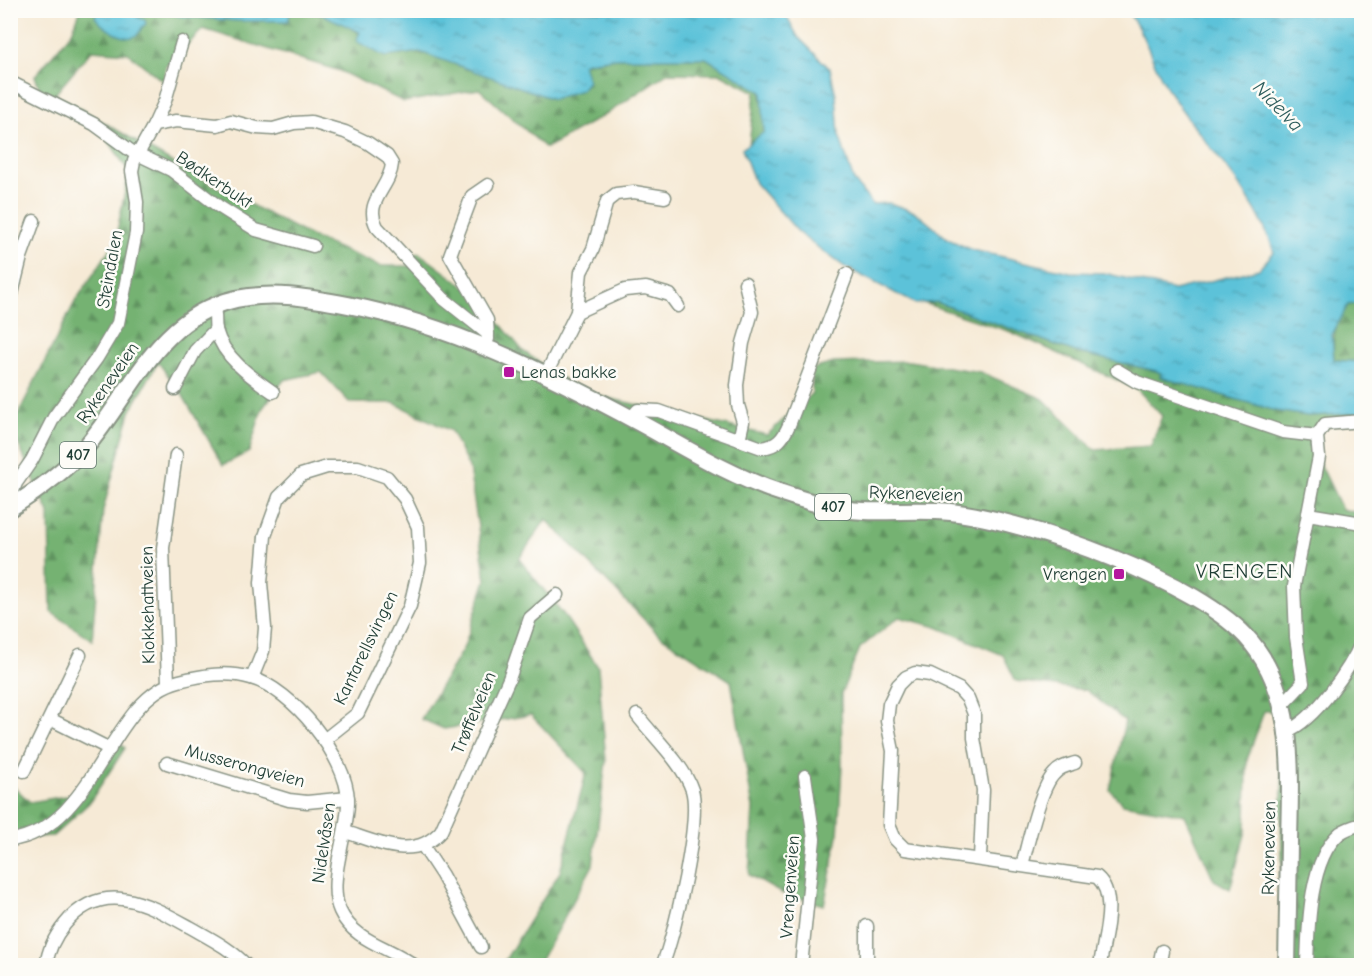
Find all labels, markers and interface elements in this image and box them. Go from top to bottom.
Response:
water label: Nidelva [1248,76,1308,136]
street label: Bødkerbukt [172,147,257,214]
street label: Steindalen [93,228,127,310]
street label: Rykeneveien [72,338,144,428]
place label: Lenas bakke [521,362,616,383]
marker: Lenas bakke [502,365,516,379]
road number: 407 [60,442,96,468]
street label: Rykeneveien [868,482,964,506]
road number: 407 [815,494,851,520]
street label: Klokkehattveien [136,546,160,664]
district label: VRENGEN [1196,560,1294,583]
place label: Vrengen [1043,564,1107,585]
marker: Vrengen [1112,567,1126,581]
street label: Kantarellsvingen [329,587,403,709]
street label: Trøffelveien [447,669,501,757]
street label: Musserongveien [183,740,307,792]
street label: Nidelvåsen [308,801,340,885]
street label: Rykeneveien [1258,801,1280,895]
street label: Vrengenveien [776,835,804,939]

